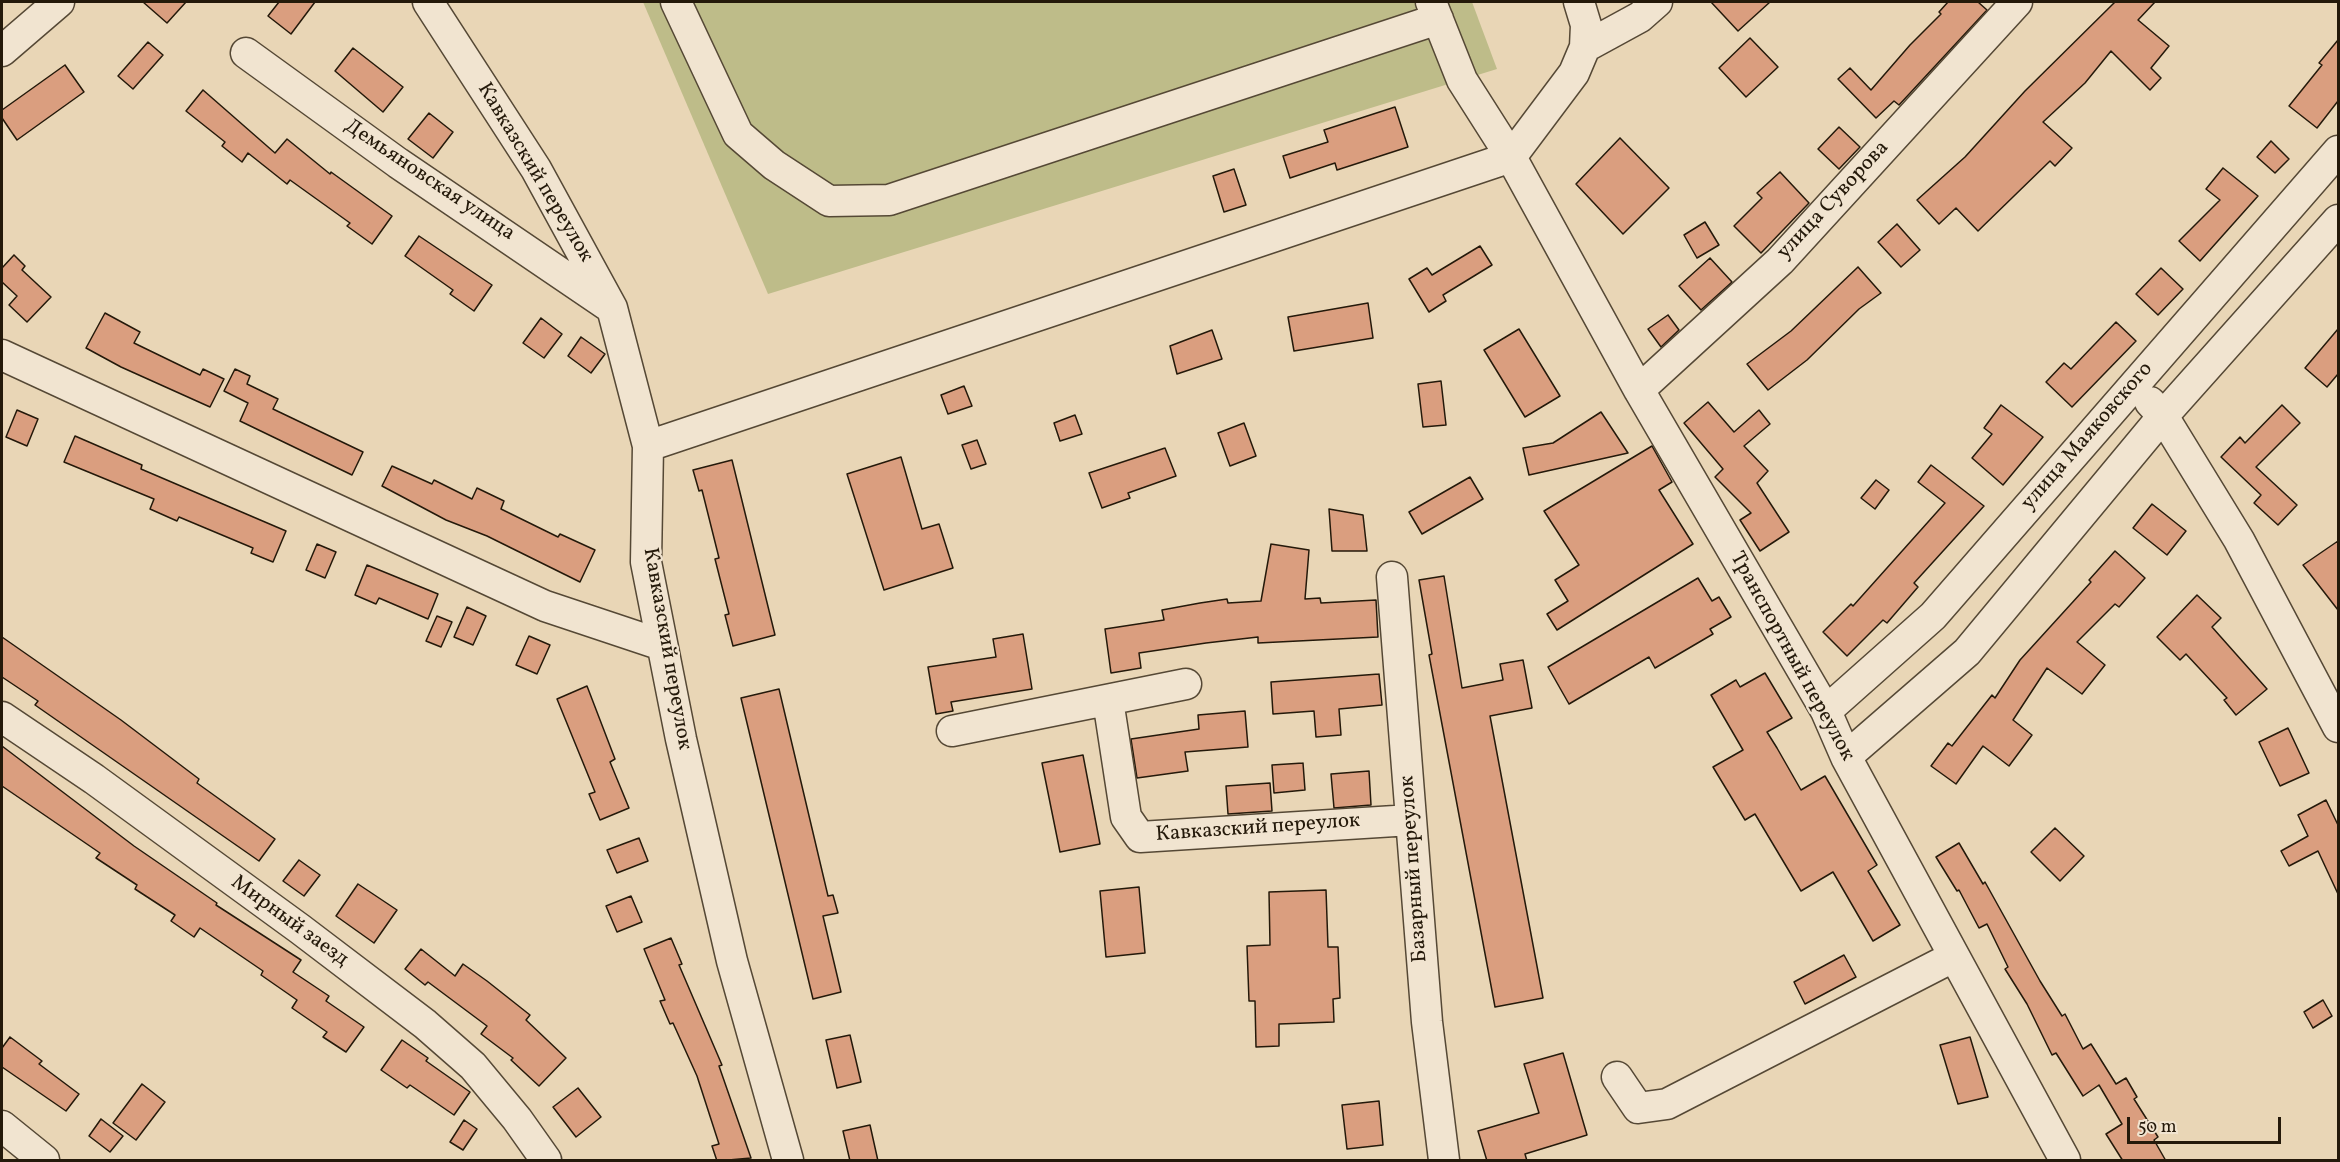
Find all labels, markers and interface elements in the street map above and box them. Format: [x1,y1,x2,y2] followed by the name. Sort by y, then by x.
[470,79,598,267] street label: Кавказский переулок
[339,115,519,247] street label: Демьяновская улица
[1773,136,1895,266] street label: улица Суворова
[2017,358,2159,516] street label: улица Маяковского
[636,546,696,752] street label: Кавказский переулок
[1723,548,1859,766] street label: Транспортный переулок
[1396,775,1434,963] street label: Базарный переулок
[1155,809,1361,849] street label: Кавказский переулок
[225,871,353,973] street label: Мирный заезд
[2130,1105,2284,1143] scale bar
[2138,1115,2177,1140] text: 50 m

